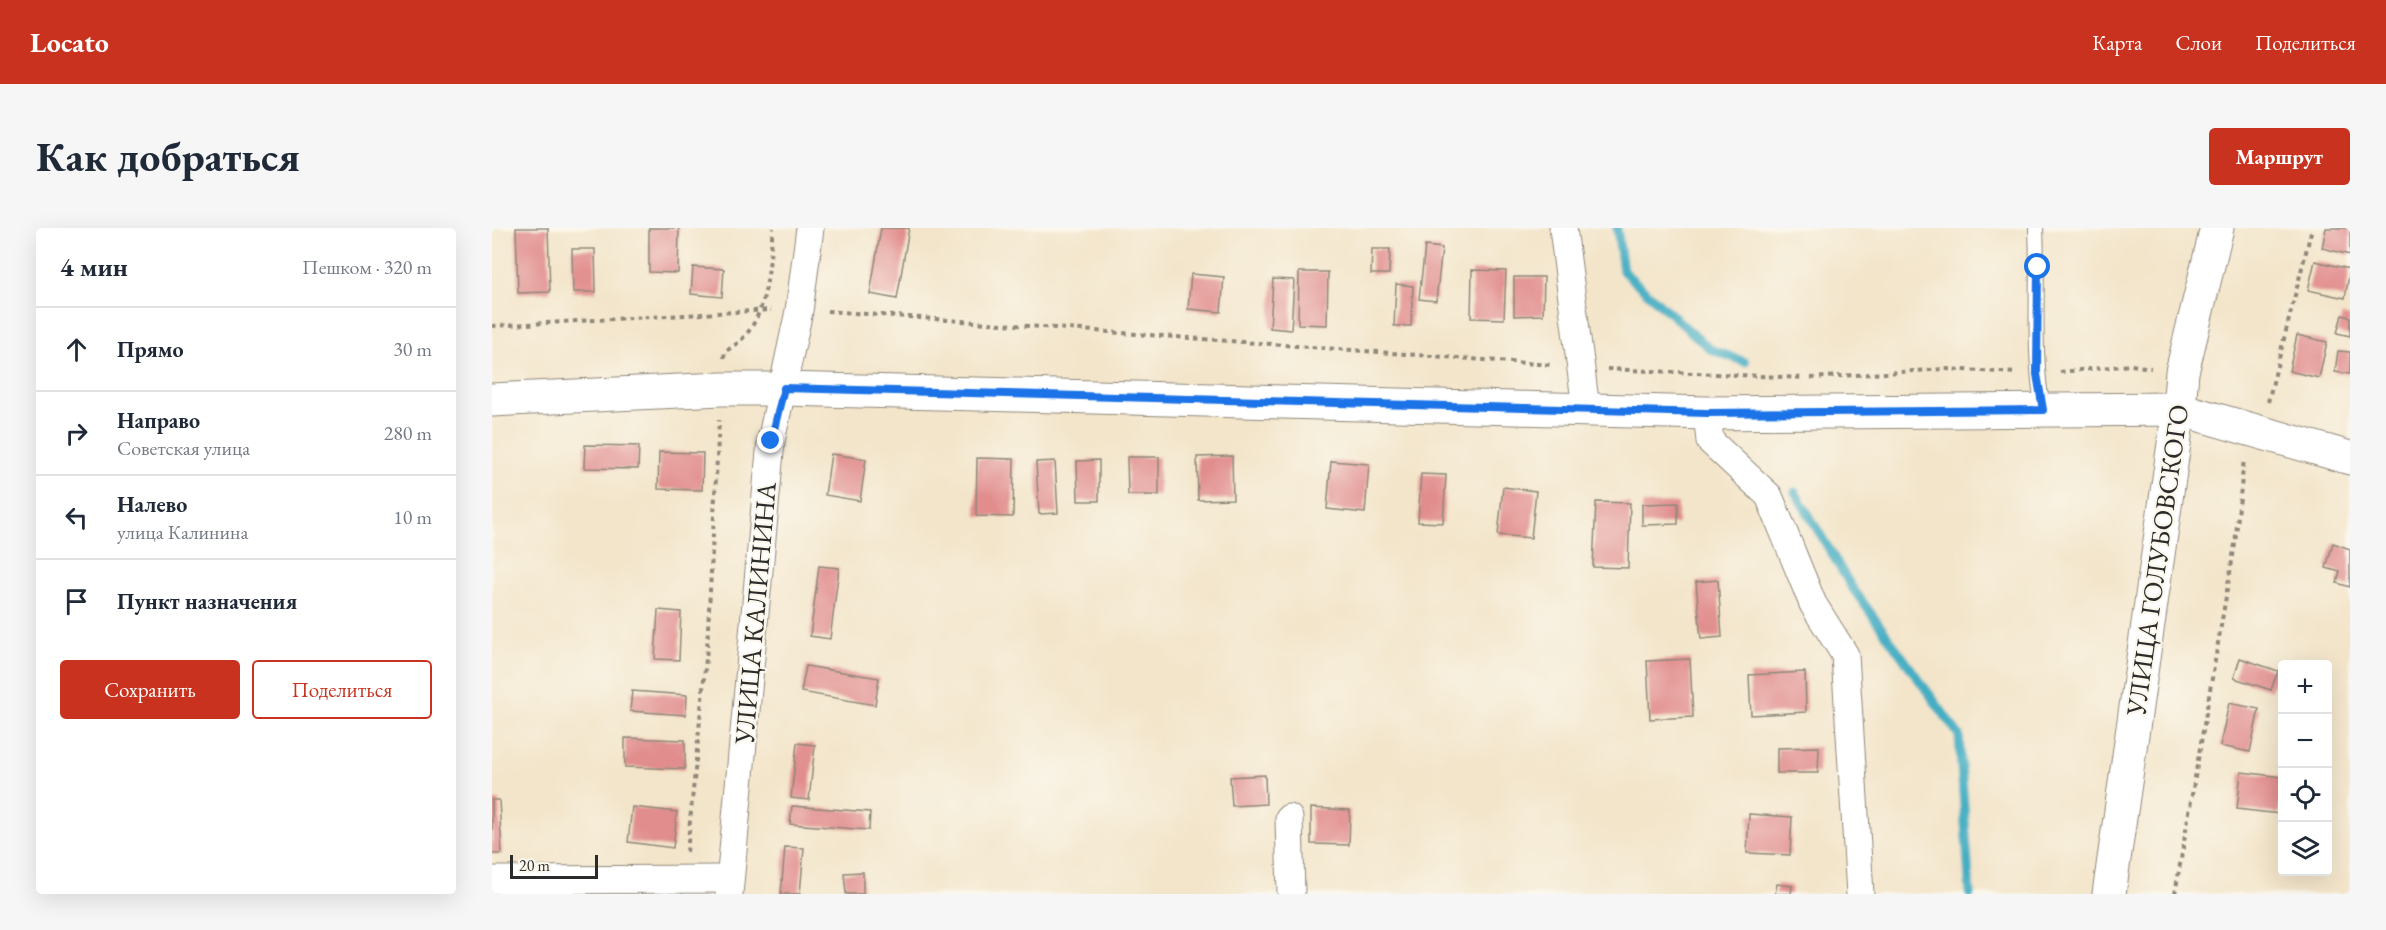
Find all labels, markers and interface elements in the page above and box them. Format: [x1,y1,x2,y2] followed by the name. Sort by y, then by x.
[30,24,109,60] text: Locato
[2092,29,2142,56] text: Карта
[2175,29,2222,56] text: Слои
[2255,29,2356,56] text: Поделиться
[2209,128,2350,185] button: Маршрут
[36,129,300,184] text: Как добраться
[60,250,128,284] text: 4 мин
[2024,253,2050,279] route start
[302,254,432,280] text: Пешком · 320 m
[60,333,93,366] icon: ahead
[117,335,184,364] text: Прямо
[393,336,432,362] text: 30 m
[2118,402,2196,719] street label: УЛИЦА ГОЛУБОВСКОГО
[117,406,200,435] text: Направо
[60,417,93,450] icon: right
[384,420,432,446] text: 280 m
[757,427,783,453] route end
[117,435,250,461] text: Советская улица
[726,480,784,746] street label: УЛИЦА КАЛИНИНА
[117,490,187,519] text: Налево
[60,501,93,534] icon: left
[393,504,432,530] text: 10 m
[117,519,248,545] text: улица Калинина
[60,585,93,618] icon: arrive
[117,587,297,616] text: Пункт назначения
[60,660,240,719] button: Сохранить
[252,660,432,719] button: Поделиться
[2278,660,2332,876] map controls
[2278,660,2332,714] button: +
[2278,714,2332,768] button: −
[2278,768,2332,822] button: locate
[2278,822,2332,876] button: layers
[510,852,598,880] scale bar
[519,855,550,876] text: 20 m

